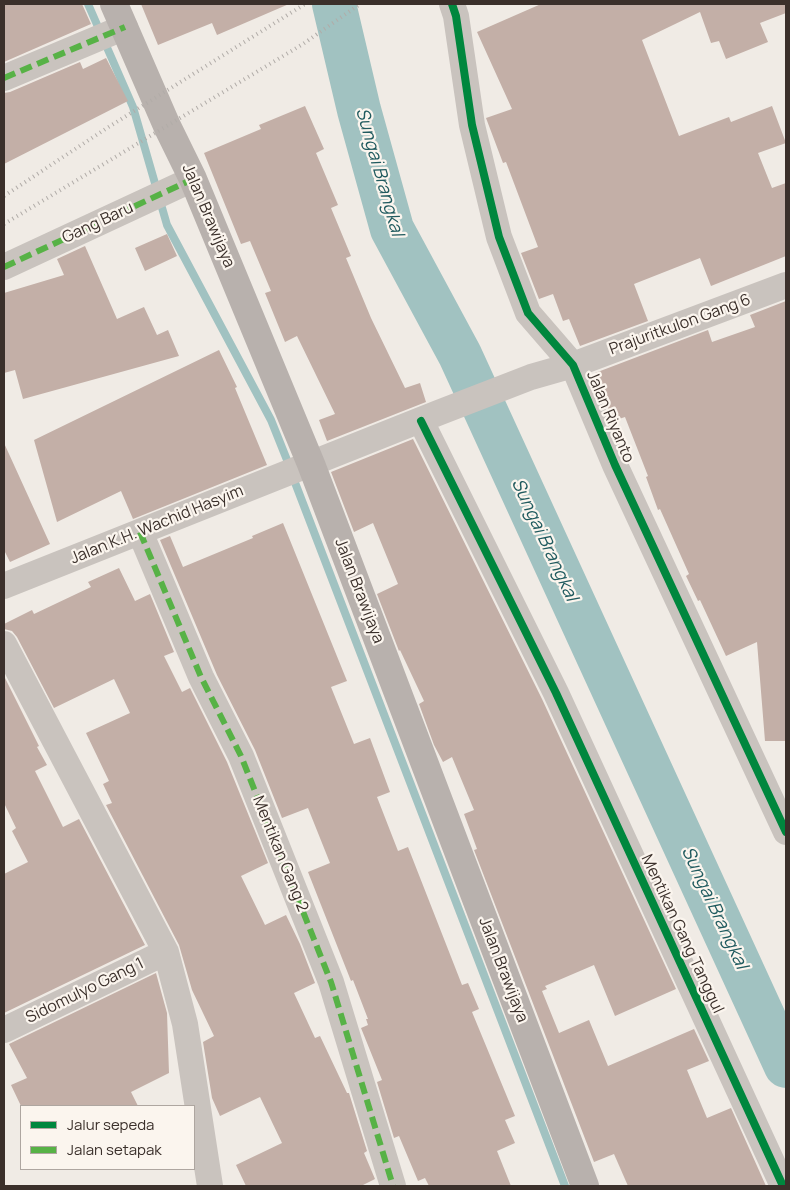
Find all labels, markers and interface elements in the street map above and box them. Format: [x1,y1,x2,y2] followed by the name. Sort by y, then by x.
[350,105,408,239] water label: Sungai Brangkal
[177,161,239,271] street label: Jalan Brawijaya
[59,198,137,248] street label: Gang Baru
[607,290,753,360] street label: Prajuritkulon Gang 6
[582,368,638,466] street label: Jalan Riyanto
[506,475,582,605] water label: Sungai Brangkal
[68,481,246,569] street label: Jalan K.H. Wachid Hasyim
[330,536,388,646] street label: Jalan Brawijaya
[248,793,312,915] street label: Mentikan Gang 2
[676,843,752,973] water label: Sungai Brangkal
[637,852,727,1016] street label: Mentikan Gang Tanggul
[474,915,532,1025] street label: Jalan Brawijaya
[23,954,147,1028] street label: Sidomulyo Gang 1
[20,1105,195,1170] legend
[67,1114,154,1135] text: Jalur sepeda
[67,1139,162,1160] text: Jalan setapak

